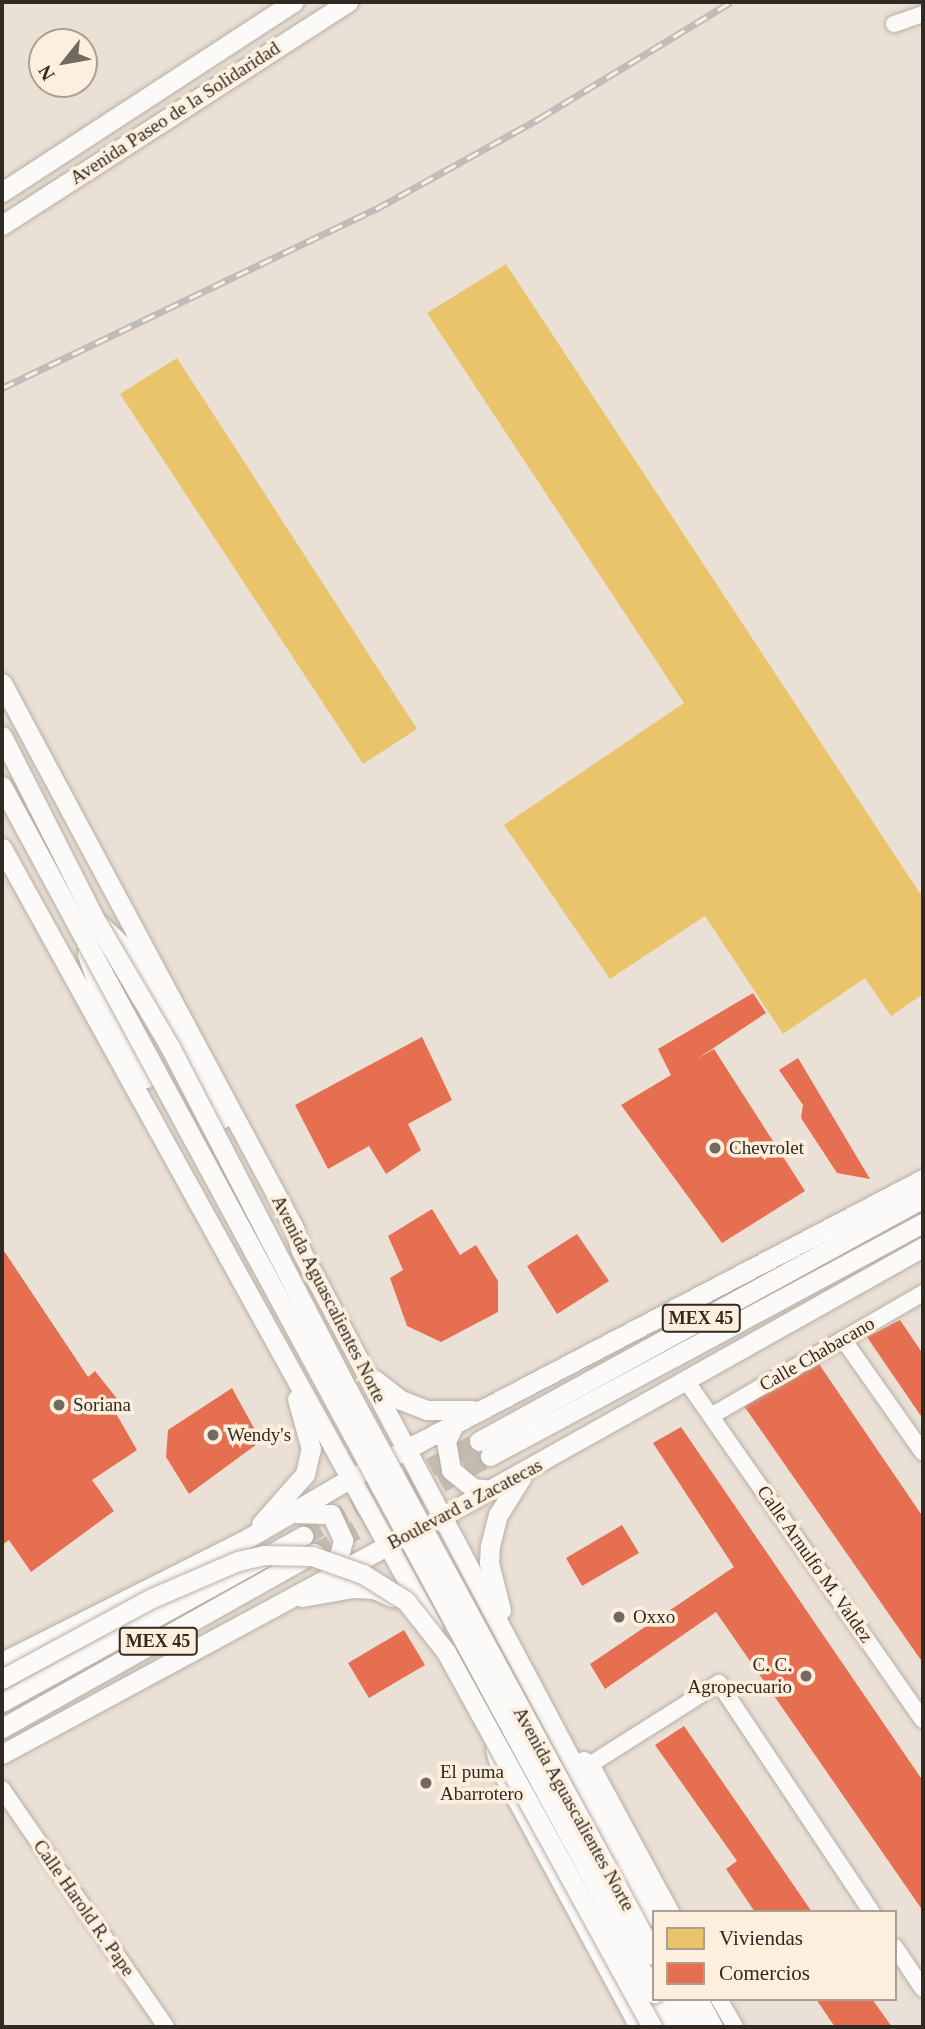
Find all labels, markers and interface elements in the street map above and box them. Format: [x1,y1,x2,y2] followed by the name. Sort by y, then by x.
[28,28,98,98] north arrow
[66,37,284,189] street label: Avenida Paseo de la Solidaridad
[34,62,59,84] text: N
[729,1137,804,1159] place label: Chevrolet
[707,1140,723,1156] marker: Chevrolet
[266,1191,392,1407] street label: Avenida Aguascalientes Norte
[661,1303,741,1332] road number: MEX 45
[755,1312,879,1396] street label: Calle Chabacano
[73,1394,131,1416] place label: Soriana
[51,1397,67,1413] marker: Soriana
[227,1424,291,1446] place label: Wendy's
[205,1427,221,1443] marker: Wendy's
[384,1454,546,1554] street label: Boulevard a Zacatecas
[752,1481,878,1647] street label: Calle Arnulfo M. Valdez
[633,1606,675,1628] place label: Oxxo
[611,1609,627,1625] marker: Oxxo
[118,1626,198,1656] road number: MEX 45
[688,1654,792,1698] place label: C. C. Agropecuario
[798,1668,814,1684] marker: C. C. Agropecuario
[508,1703,640,1915] street label: Avenida Aguascalientes Norte
[440,1761,523,1805] place label: El puma Abarrotero
[418,1775,434,1791] marker: El puma Abarrotero
[28,1835,140,1981] street label: Calle Harold R. Pape
[652,1910,897,2001] legend
[719,1926,803,1950] text: Viviendas
[719,1961,810,1985] text: Comercios

